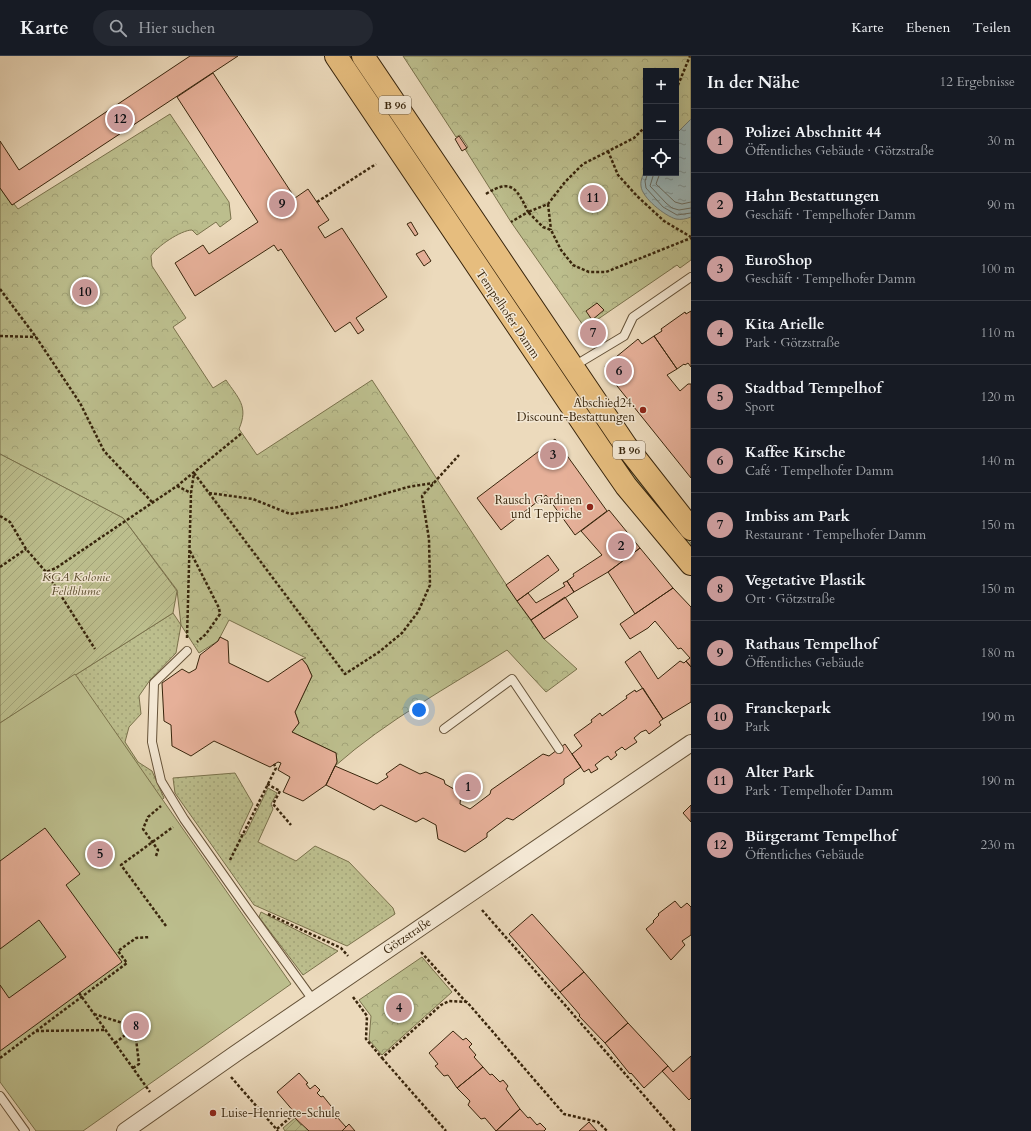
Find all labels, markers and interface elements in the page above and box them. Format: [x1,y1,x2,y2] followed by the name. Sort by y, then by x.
[93,10,373,46] search box
[20,15,69,41] text: Karte
[107,17,129,39] icon: search
[139,18,215,38] text: Hier suchen
[851,18,884,37] text: Karte
[906,18,951,37] text: Ebenen
[973,18,1011,37] text: Teilen
[643,68,679,176] map controls
[643,68,679,104] button: +
[707,71,800,94] text: In der Nähe
[940,73,1015,91] text: 12 Ergebnisse
[379,96,411,114] road number: B 96
[107,104,133,134] pin: 12
[643,104,679,140] button: −
[745,122,881,142] text: Polizei Abschnitt 44
[717,132,723,150] text: 1
[987,132,1015,150] text: 30 m
[643,140,679,176] button: locate
[745,142,934,160] text: Öffentliches Gebäude · Götzstraße
[580,183,606,213] pin: 11
[745,186,879,206] text: Hahn Bestattungen
[269,189,295,219] pin: 9
[717,196,723,214] text: 2
[987,196,1015,214] text: 90 m
[745,206,916,224] text: Geschäft · Tempelhofer Damm
[745,250,812,270] text: EuroShop
[717,260,723,278] text: 3
[981,260,1015,278] text: 100 m
[472,266,544,362] street label: Tempelhofer Damm
[745,270,916,288] text: Geschäft · Tempelhofer Damm
[72,277,98,307] pin: 10
[745,314,824,334] text: Kita Arielle
[580,318,606,348] pin: 7
[717,324,723,342] text: 4
[981,324,1015,342] text: 110 m
[745,334,840,352] text: Park · Götzstraße
[606,356,632,386] pin: 6
[745,378,882,398] text: Stadtbad Tempelhof
[717,388,723,406] text: 5
[981,388,1015,406] text: 120 m
[517,395,635,425] place label: Abschied24. Discount-Bestattungen
[745,398,774,416] text: Sport
[638,405,648,415] marker: Abschied24. Discount-Bestattungen
[540,440,566,470] pin: 3
[613,441,645,459] road number: B 96
[745,442,846,462] text: Kaffee Kirsche
[717,452,723,470] text: 6
[981,452,1015,470] text: 140 m
[745,462,894,480] text: Café · Tempelhofer Damm
[495,492,582,522] place label: Rausch Gardinen und Teppiche
[585,502,595,512] marker: Rausch Gardinen und Teppiche
[745,506,850,526] text: Imbiss am Park
[717,516,723,534] text: 7
[981,516,1015,534] text: 150 m
[745,526,926,544] text: Restaurant · Tempelhofer Damm
[608,531,634,561] pin: 2
[42,569,110,599] park label: KGA Kolonie Feldblume
[745,570,866,590] text: Vegetative Plastik
[717,580,723,598] text: 8
[981,580,1015,598] text: 150 m
[745,590,835,608] text: Ort · Götzstraße
[745,634,877,654] text: Rathaus Tempelhof
[717,644,723,662] text: 9
[981,644,1015,662] text: 180 m
[745,654,864,672] text: Öffentliches Gebäude
[745,698,831,718] text: Franckepark
[409,700,429,720] your location
[713,708,727,726] text: 10
[981,708,1015,726] text: 190 m
[745,718,770,736] text: Park
[745,762,814,782] text: Alter Park
[455,772,481,802] pin: 1
[713,772,727,790] text: 11
[981,772,1015,790] text: 190 m
[745,782,893,800] text: Park · Tempelhofer Damm
[745,826,896,846] text: Bürgeramt Tempelhof
[713,836,727,854] text: 12
[981,836,1015,854] text: 230 m
[87,839,113,869] pin: 5
[745,846,864,864] text: Öffentliches Gebäude
[380,914,434,958] street label: Götzstraße
[386,993,412,1023] pin: 4
[123,1011,149,1041] pin: 8
[221,1105,340,1121] place label: Luise-Henriette-Schule
[208,1108,218,1118] marker: Luise-Henriette-Schule

